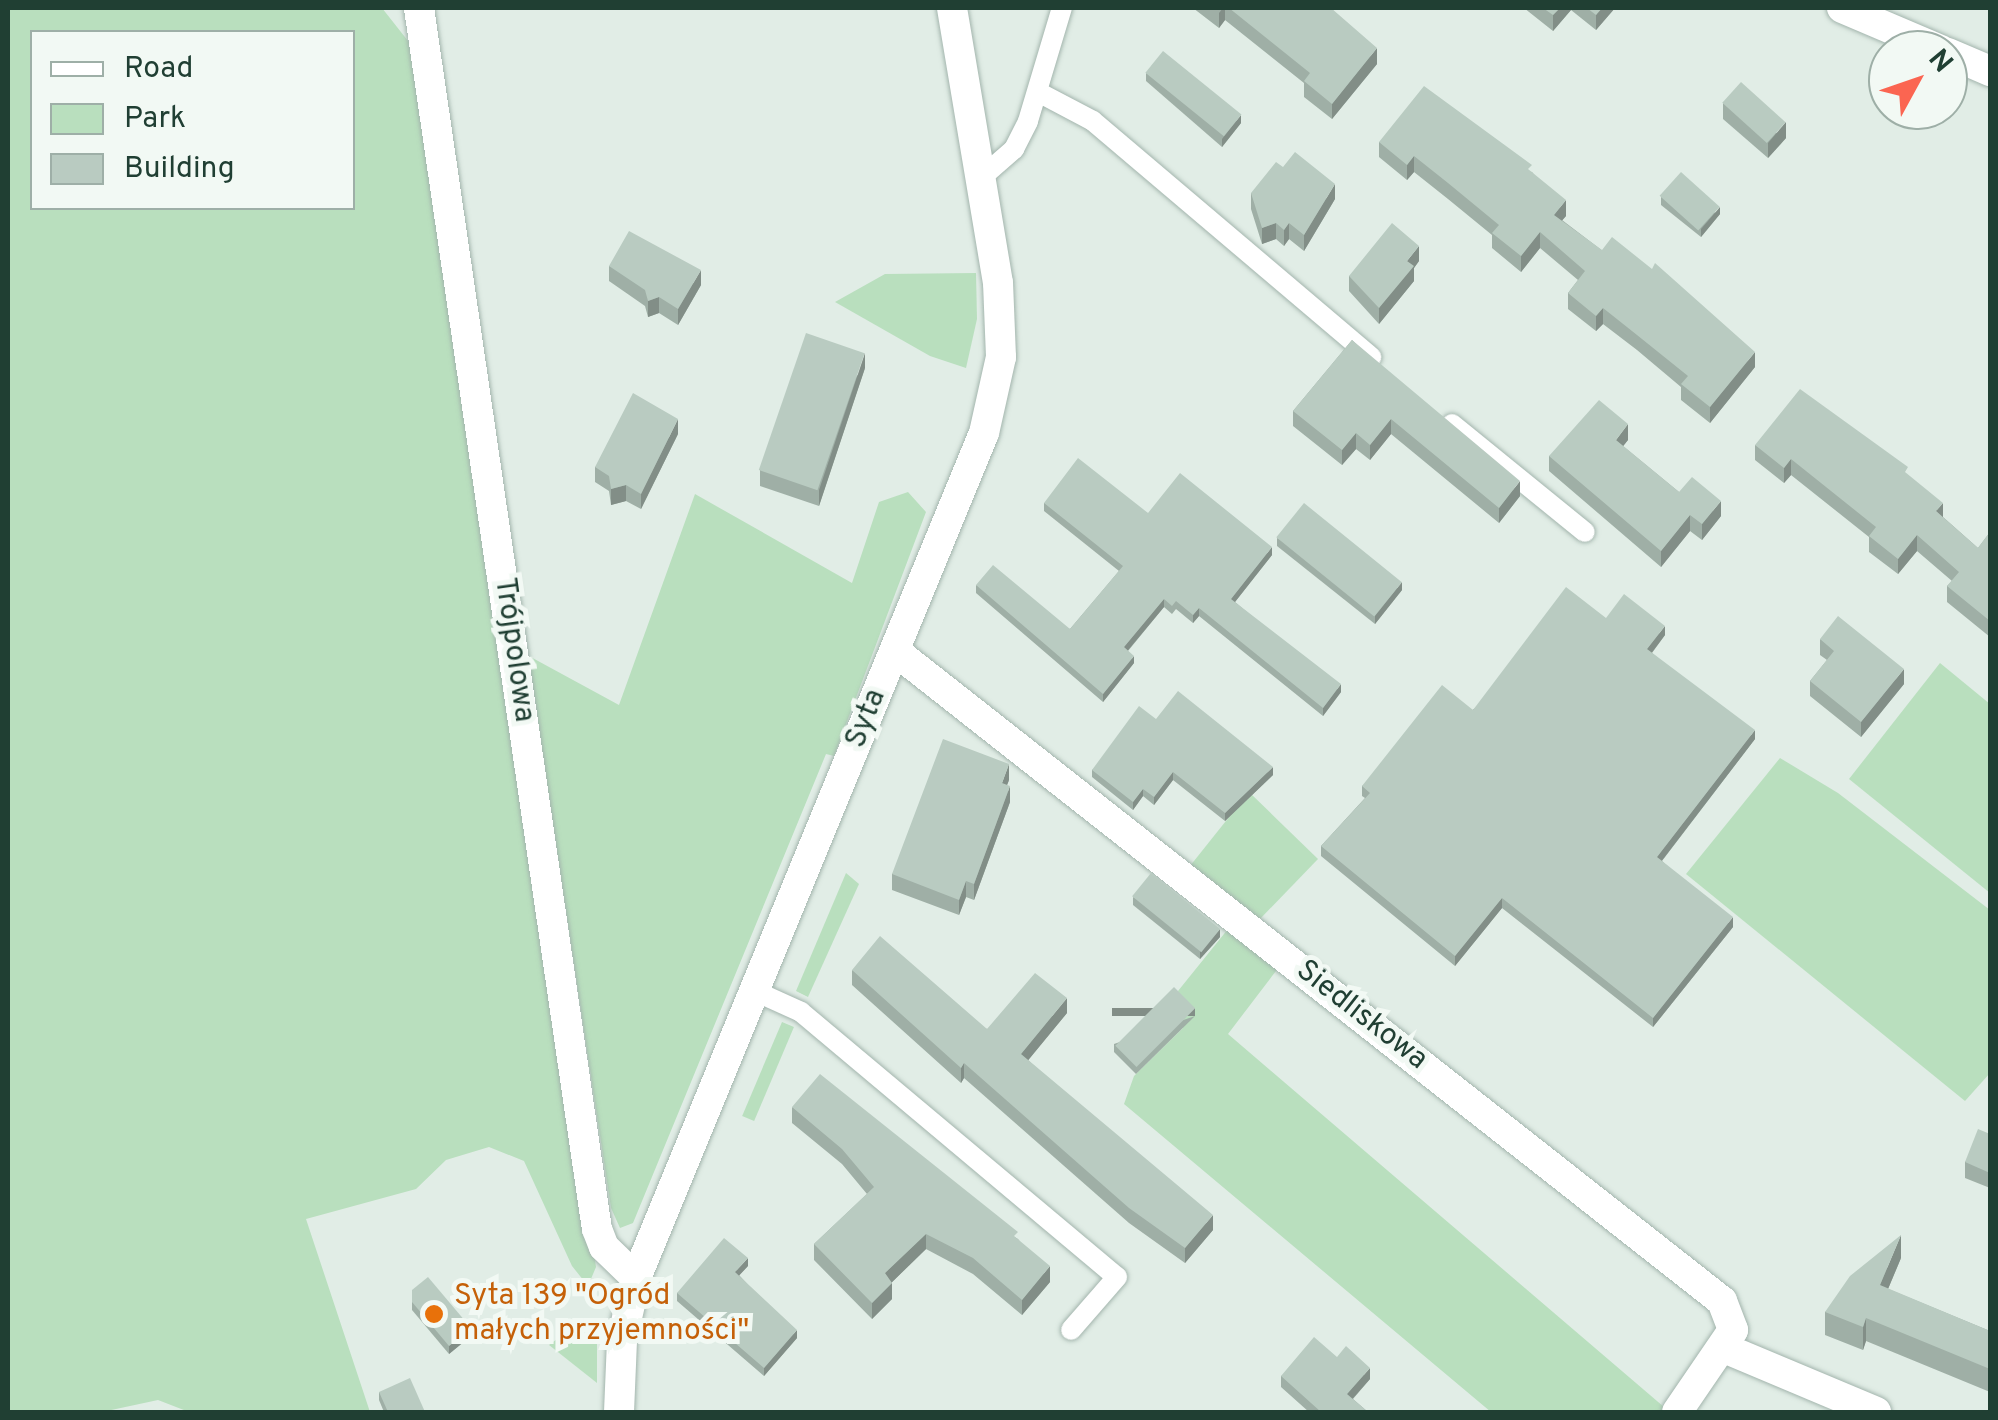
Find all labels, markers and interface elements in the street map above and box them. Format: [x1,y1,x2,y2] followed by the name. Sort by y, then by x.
[30,30,355,210] legend
[1868,30,1968,130] north arrow
[1919,43,1960,81] text: N
[124,51,193,88] text: Road
[124,101,186,138] text: Park
[124,151,235,188] text: Building
[485,575,541,725] street label: Trójpolowa
[839,684,895,754] street label: Syta
[1288,953,1434,1079] street label: Siedliskowa
[454,1279,749,1350] place label: Syta 139 "Ogród małych przyjemności"
[423,1303,445,1325] marker: Syta 139 "Ogród małych przyjemności"

